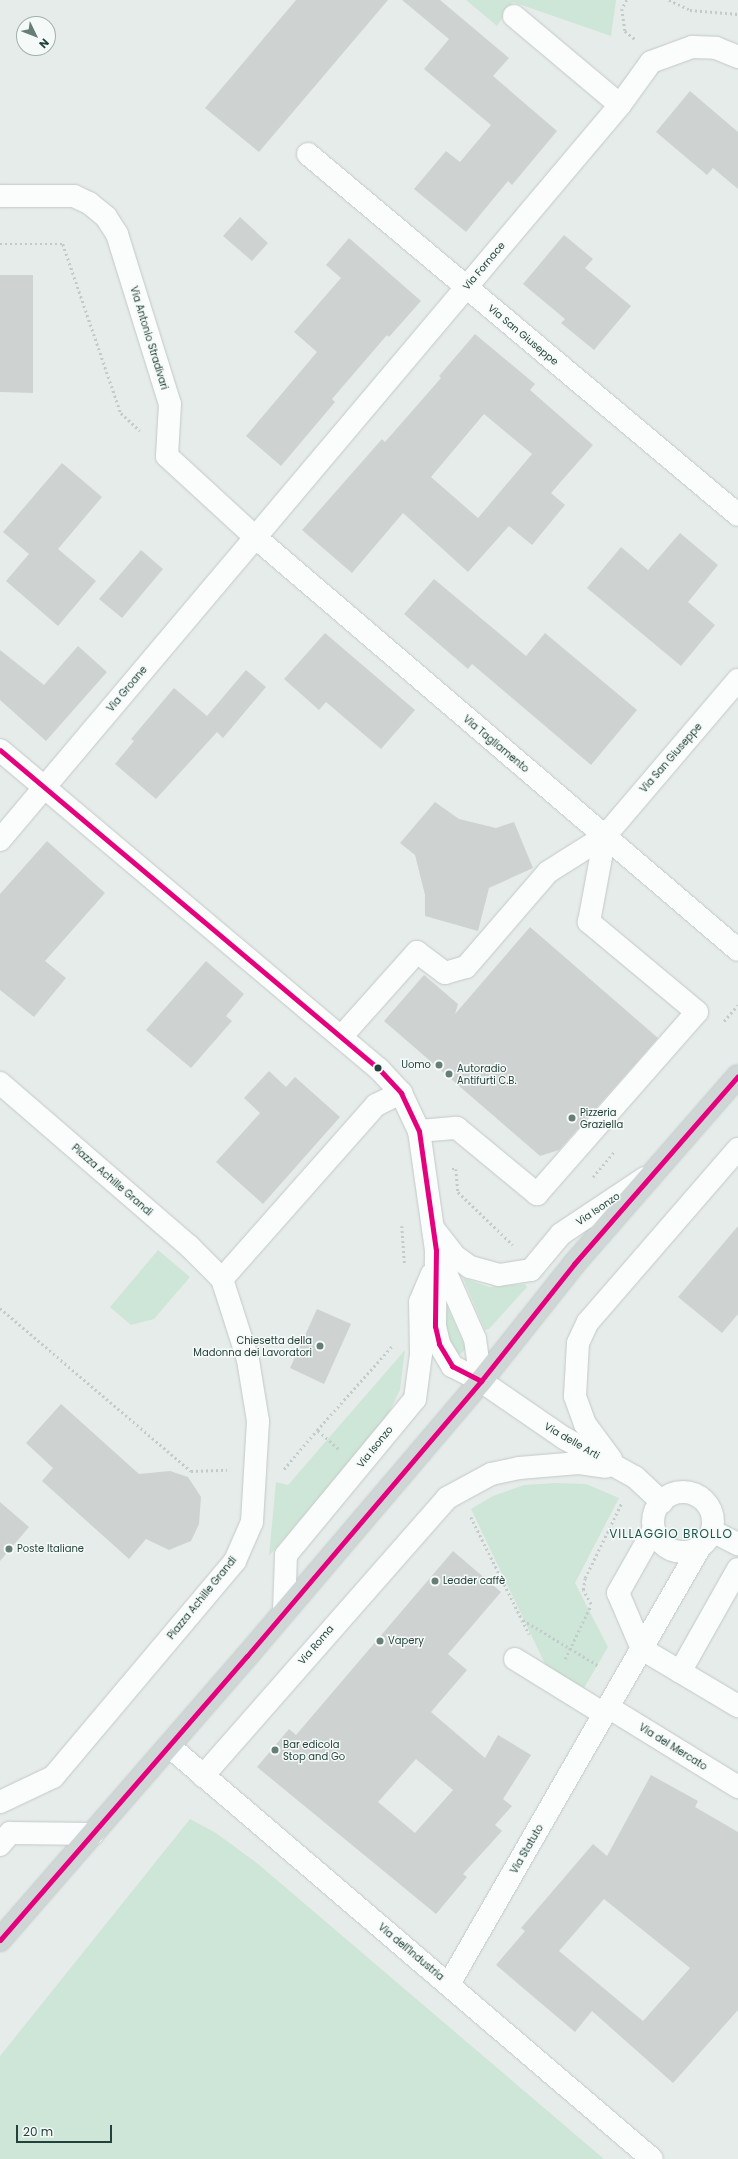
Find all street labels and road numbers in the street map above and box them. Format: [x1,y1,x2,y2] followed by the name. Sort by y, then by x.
[460,239,508,293] street label: Via Fornace
[128,285,170,391] street label: Via Antonio Stradivari
[485,302,561,368] street label: Via San Giuseppe
[104,664,150,714] street label: Via Groane
[461,713,531,775] street label: Via Tagliamento
[638,721,704,795] street label: Via San Giuseppe
[69,1142,155,1218] street label: Piazza Achille Grandi
[574,1190,622,1228] street label: Via Isonzo
[542,1420,602,1462] street label: Via delle Arti
[355,1424,395,1470] street label: Via Isonzo
[165,1554,239,1642] street label: Piazza Achille Grandi
[296,1623,336,1667] street label: Via Roma
[637,1721,709,1773] street label: Via del Mercato
[508,1822,546,1876] street label: Via Statuto
[376,1921,446,1983] street label: Via dell'Industria

